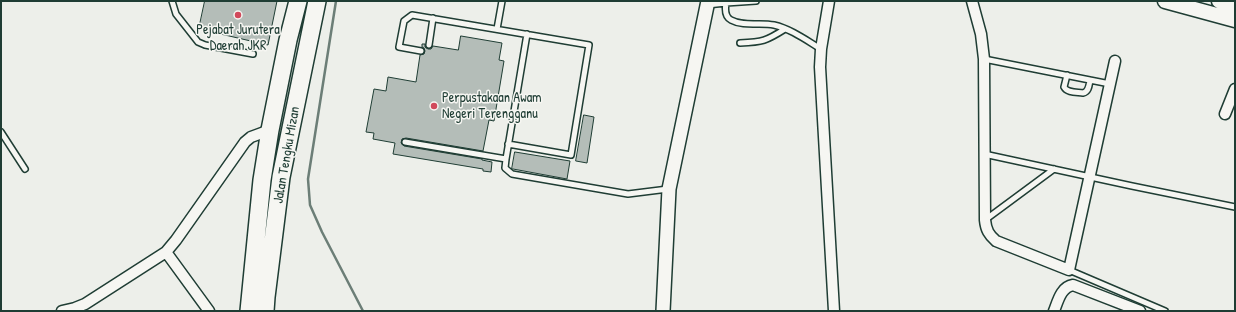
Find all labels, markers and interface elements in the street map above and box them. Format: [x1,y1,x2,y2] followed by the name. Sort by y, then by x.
[233,10,243,20] marker: Pejabat Jurutera Daerah JKR
[196,22,280,54] place label: Pejabat Jurutera Daerah JKR
[442,90,542,122] place label: Perpustakaan Awam Negeri Terengganu
[429,101,439,111] marker: Perpustakaan Awam Negeri Terengganu
[270,105,304,205] street label: Jalan Tengku Mizan

